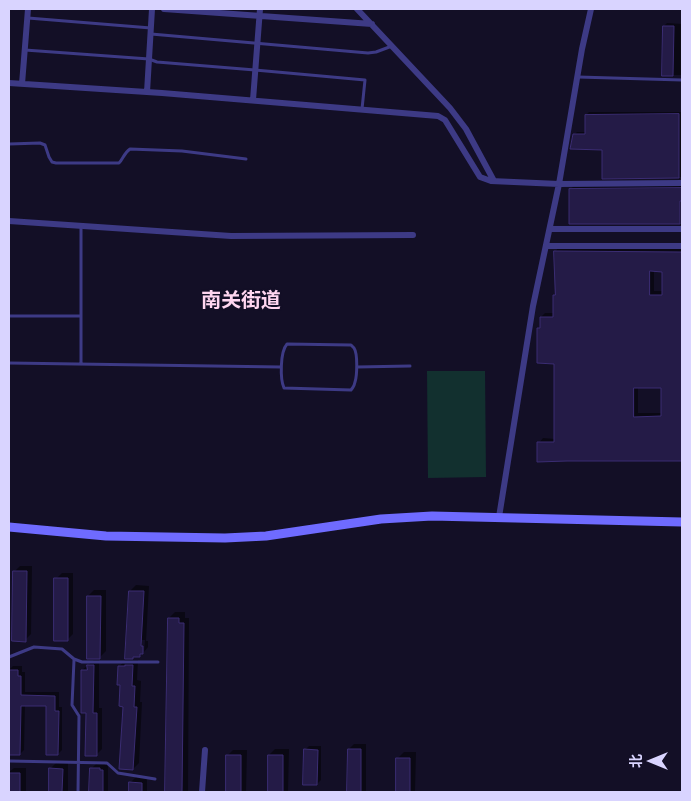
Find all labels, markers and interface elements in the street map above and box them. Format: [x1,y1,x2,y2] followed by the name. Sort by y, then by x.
[201,290,281,314] district label: 南关街道
[626,736,676,786] north arrow
[627,754,645,768] text: 北

